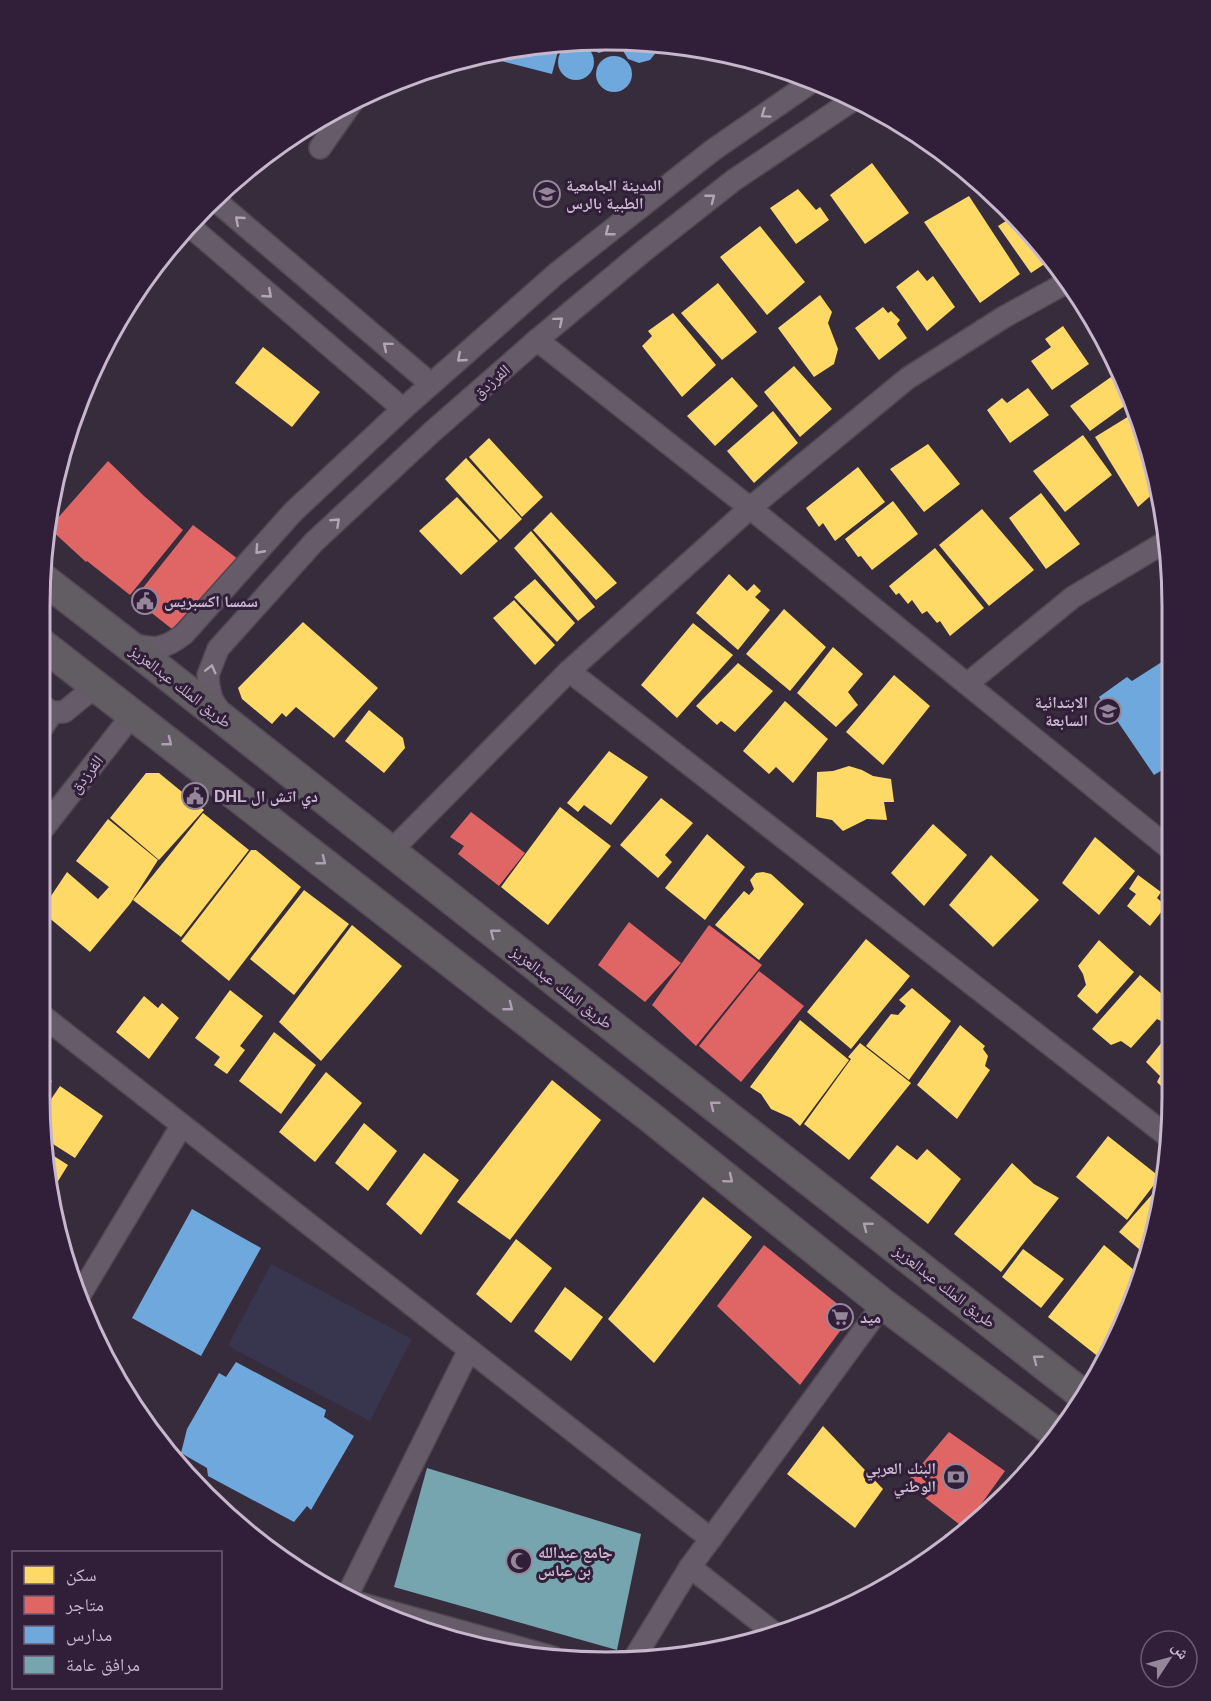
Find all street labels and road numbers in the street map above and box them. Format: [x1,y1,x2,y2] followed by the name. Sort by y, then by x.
[470,361,514,403] street label: الفرزدق
[125,641,235,733] street label: طريق الملك عبدالعزيز
[66,752,108,798] street label: الفرزدق
[506,942,616,1034] street label: طريق الملك عبدالعزيز
[889,1241,999,1333] street label: طريق الملك عبدالعزيز

